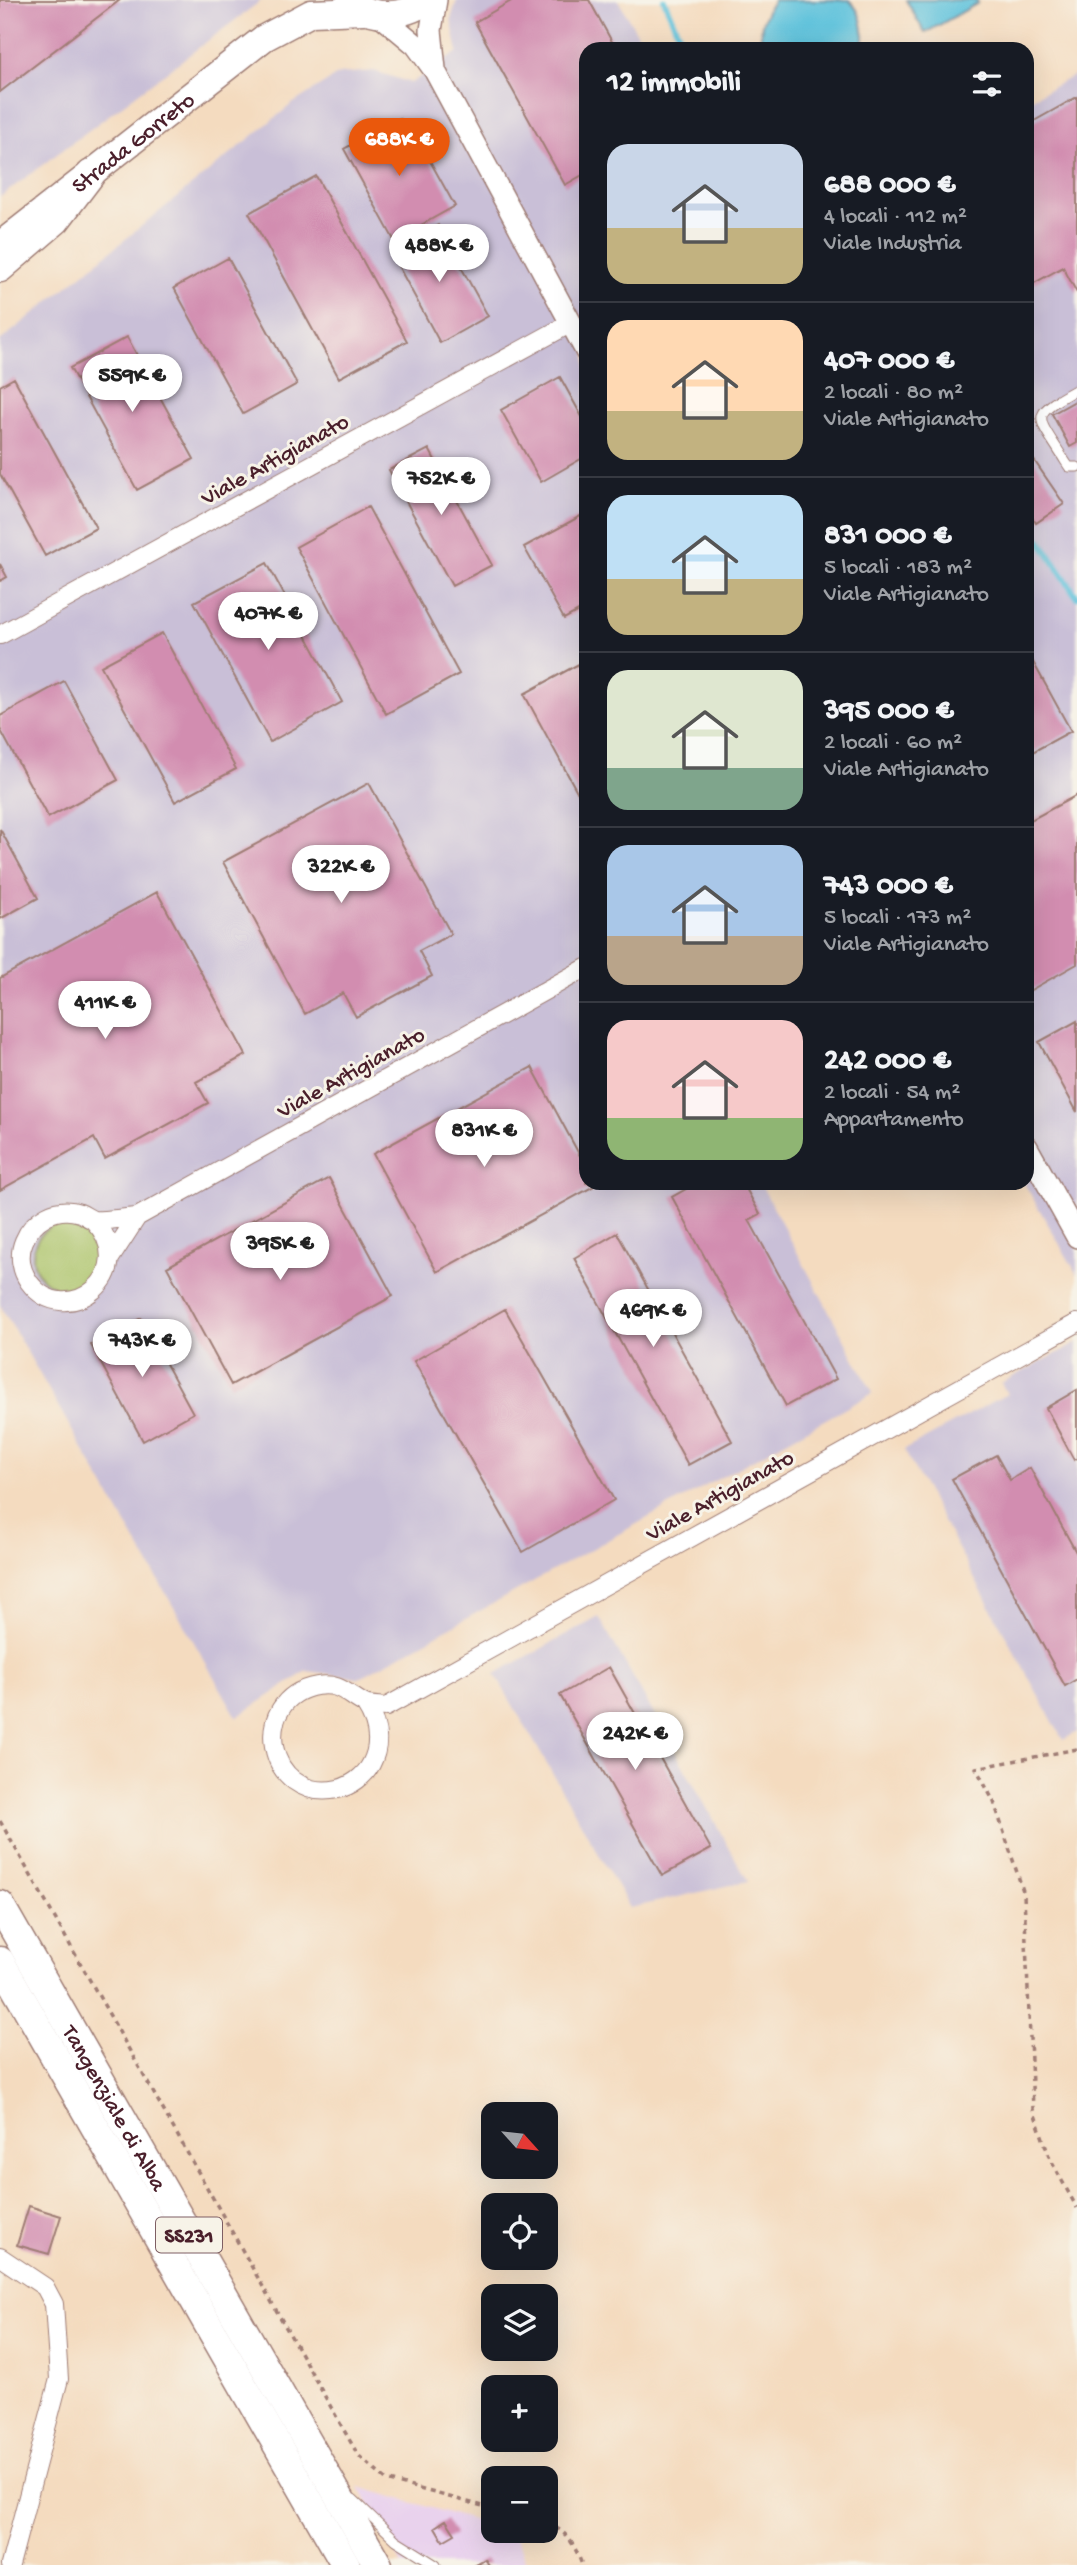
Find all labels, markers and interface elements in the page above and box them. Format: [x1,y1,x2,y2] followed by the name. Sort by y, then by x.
[968,65,1006,103] icon: filters
[607,67,741,102] text: 12 immobili
[68,88,201,201] street label: Strada Gorreto
[342,118,456,178] pin: 688K €
[365,127,433,154] text: 688K €
[824,169,955,204] text: 688 000 €
[663,172,747,256] icon: home
[824,204,967,231] text: 4 locali · 112 m²
[382,224,496,284] pin: 488K €
[824,231,961,258] text: Viale Industria
[405,233,473,260] text: 488K €
[824,345,954,380] text: 407 000 €
[663,348,747,432] icon: home
[75,354,189,414] pin: 559K €
[98,363,166,390] text: 559K €
[824,380,963,407] text: 2 locali · 80 m²
[824,407,989,434] text: Viale Artigianato
[196,409,354,513] street label: Viale Artigianato
[384,458,498,517] pin: 752K €
[407,466,475,493] text: 752K €
[824,520,951,555] text: 831 000 €
[663,523,747,607] icon: home
[824,555,972,582] text: 5 locali · 183 m²
[824,582,989,609] text: Viale Artigianato
[211,592,325,652] pin: 407K €
[234,601,302,628] text: 407K €
[824,695,954,730] text: 395 000 €
[663,698,747,782] icon: home
[824,730,962,757] text: 2 locali · 60 m²
[824,757,989,784] text: Viale Artigianato
[284,846,398,905] pin: 322K €
[308,854,374,881] text: 322K €
[824,870,953,905] text: 743 000 €
[663,873,747,957] icon: home
[824,905,971,932] text: 5 locali · 173 m²
[824,932,989,959] text: Viale Artigianato
[48,982,162,1041] pin: 411K €
[74,990,136,1017] text: 411K €
[272,1022,430,1126] street label: Viale Artigianato
[824,1045,951,1080] text: 242 000 €
[663,1048,747,1132] icon: home
[824,1080,960,1107] text: 2 locali · 54 m²
[824,1107,964,1134] text: Appartamento
[427,1110,541,1169] pin: 831K €
[451,1118,517,1145] text: 831K €
[223,1222,337,1282] pin: 395K €
[246,1231,314,1258] text: 395K €
[596,1290,710,1349] pin: 469K €
[620,1298,686,1325] text: 469K €
[85,1320,199,1379] pin: 743K €
[109,1328,175,1355] text: 743K €
[641,1445,799,1549] street label: Viale Artigianato
[578,1712,692,1772] pin: 242K €
[602,1721,668,1748] text: 242K €
[54,2020,171,2198] street label: Tangenziale di Alba
[481,2102,558,2179] north arrow
[481,2102,558,2543] map controls
[481,2193,558,2270] button: locate
[156,2218,222,2252] road number: SS231
[481,2284,558,2361] button: layers
[481,2375,558,2452] button: +
[481,2466,558,2543] button: −

